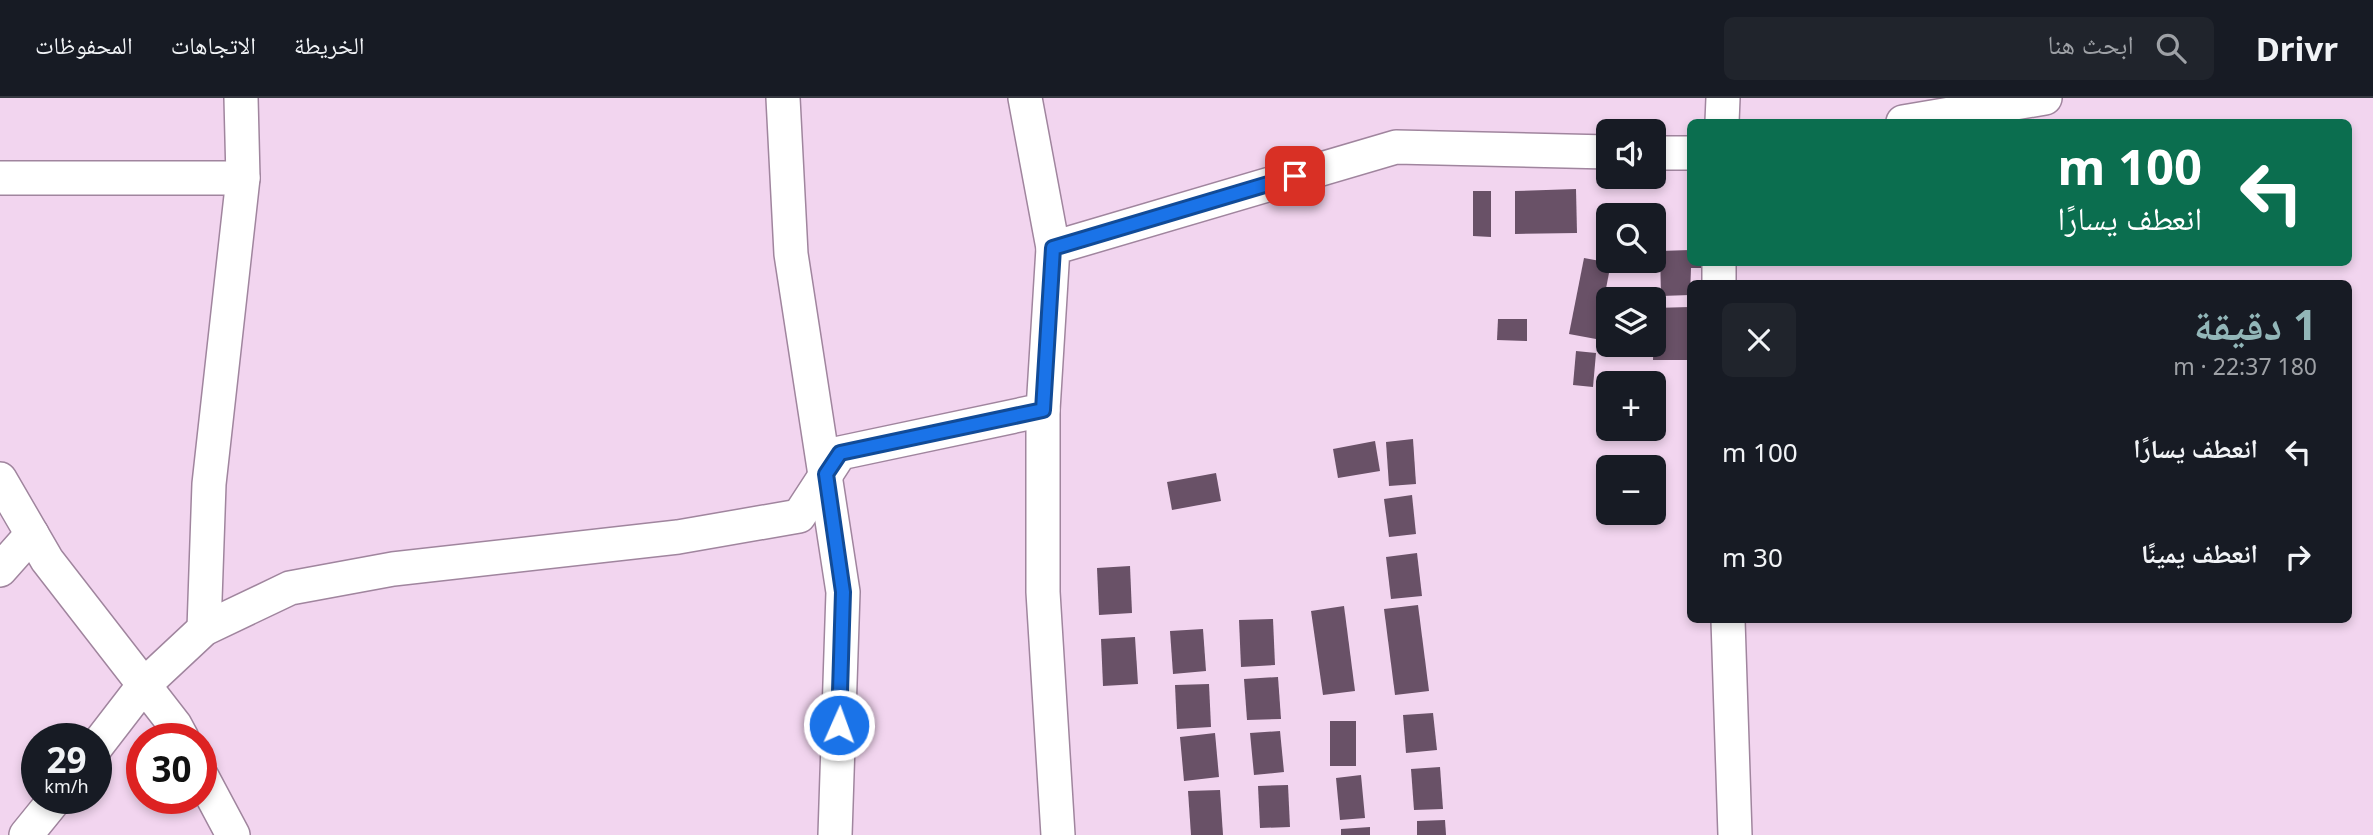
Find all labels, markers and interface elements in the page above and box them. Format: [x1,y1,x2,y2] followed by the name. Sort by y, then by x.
[1724,17,2214,80] search box
[2048,26,2134,62] text: ابحث هنا
[2256,26,2338,71] text: Drivr
[35,28,133,61] text: المحفوظات
[171,28,256,61] text: الاتجاهات
[294,28,365,61] text: الخريطة
[2152,29,2190,67] icon: search
[1596,119,1666,525] map controls
[1596,119,1666,189] button: sound
[2057,133,2202,199] text: 100 m
[1265,146,1325,206] pin
[2226,147,2317,238] icon: left
[1276,157,1314,195] icon: arrive
[2057,196,2202,239] text: انعطف يسارًا
[1596,203,1666,273] button: search
[1596,287,1666,357] button: layers
[2194,295,2317,352] text: 1 دقيقة
[1722,303,1796,377] button: close
[2173,350,2317,382] text: 180 m · 22:37
[1596,371,1666,441] button: +
[2133,430,2258,466] text: انعطف يسارًا
[2279,433,2317,471] icon: left
[1722,434,1798,470] text: 100 m
[1596,455,1666,525] button: −
[2141,535,2258,571] text: انعطف يمينًا
[2279,538,2317,576] icon: right
[1722,539,1783,575] text: 30 m
[802,688,876,762] position arrow
[126,723,217,814] speed limit sign: 30
[46,736,87,783] text: 29
[44,774,89,798] text: km/h

